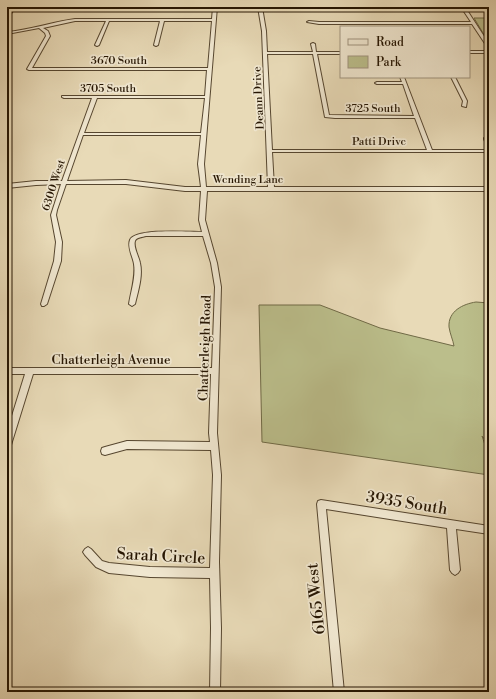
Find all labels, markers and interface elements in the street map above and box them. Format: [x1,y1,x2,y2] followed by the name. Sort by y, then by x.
[340,26,470,78] legend
[376,35,404,50] text: Road
[91,54,148,68] street label: 3670 South
[376,55,402,70] text: Park
[250,66,268,130] street label: Deann Drive
[80,82,136,96] street label: 3705 South
[345,102,401,116] street label: 3725 South
[352,135,407,149] street label: Patti Drive
[39,158,69,213] street label: 6300 West
[212,173,284,187] street label: Wending Lane
[195,294,215,401] street label: Chatterleigh Road
[51,352,171,368] street label: Chatterleigh Avenue
[365,487,449,519] street label: 3935 South
[116,544,206,568] street label: Sarah Circle
[302,562,330,636] street label: 6165 West

